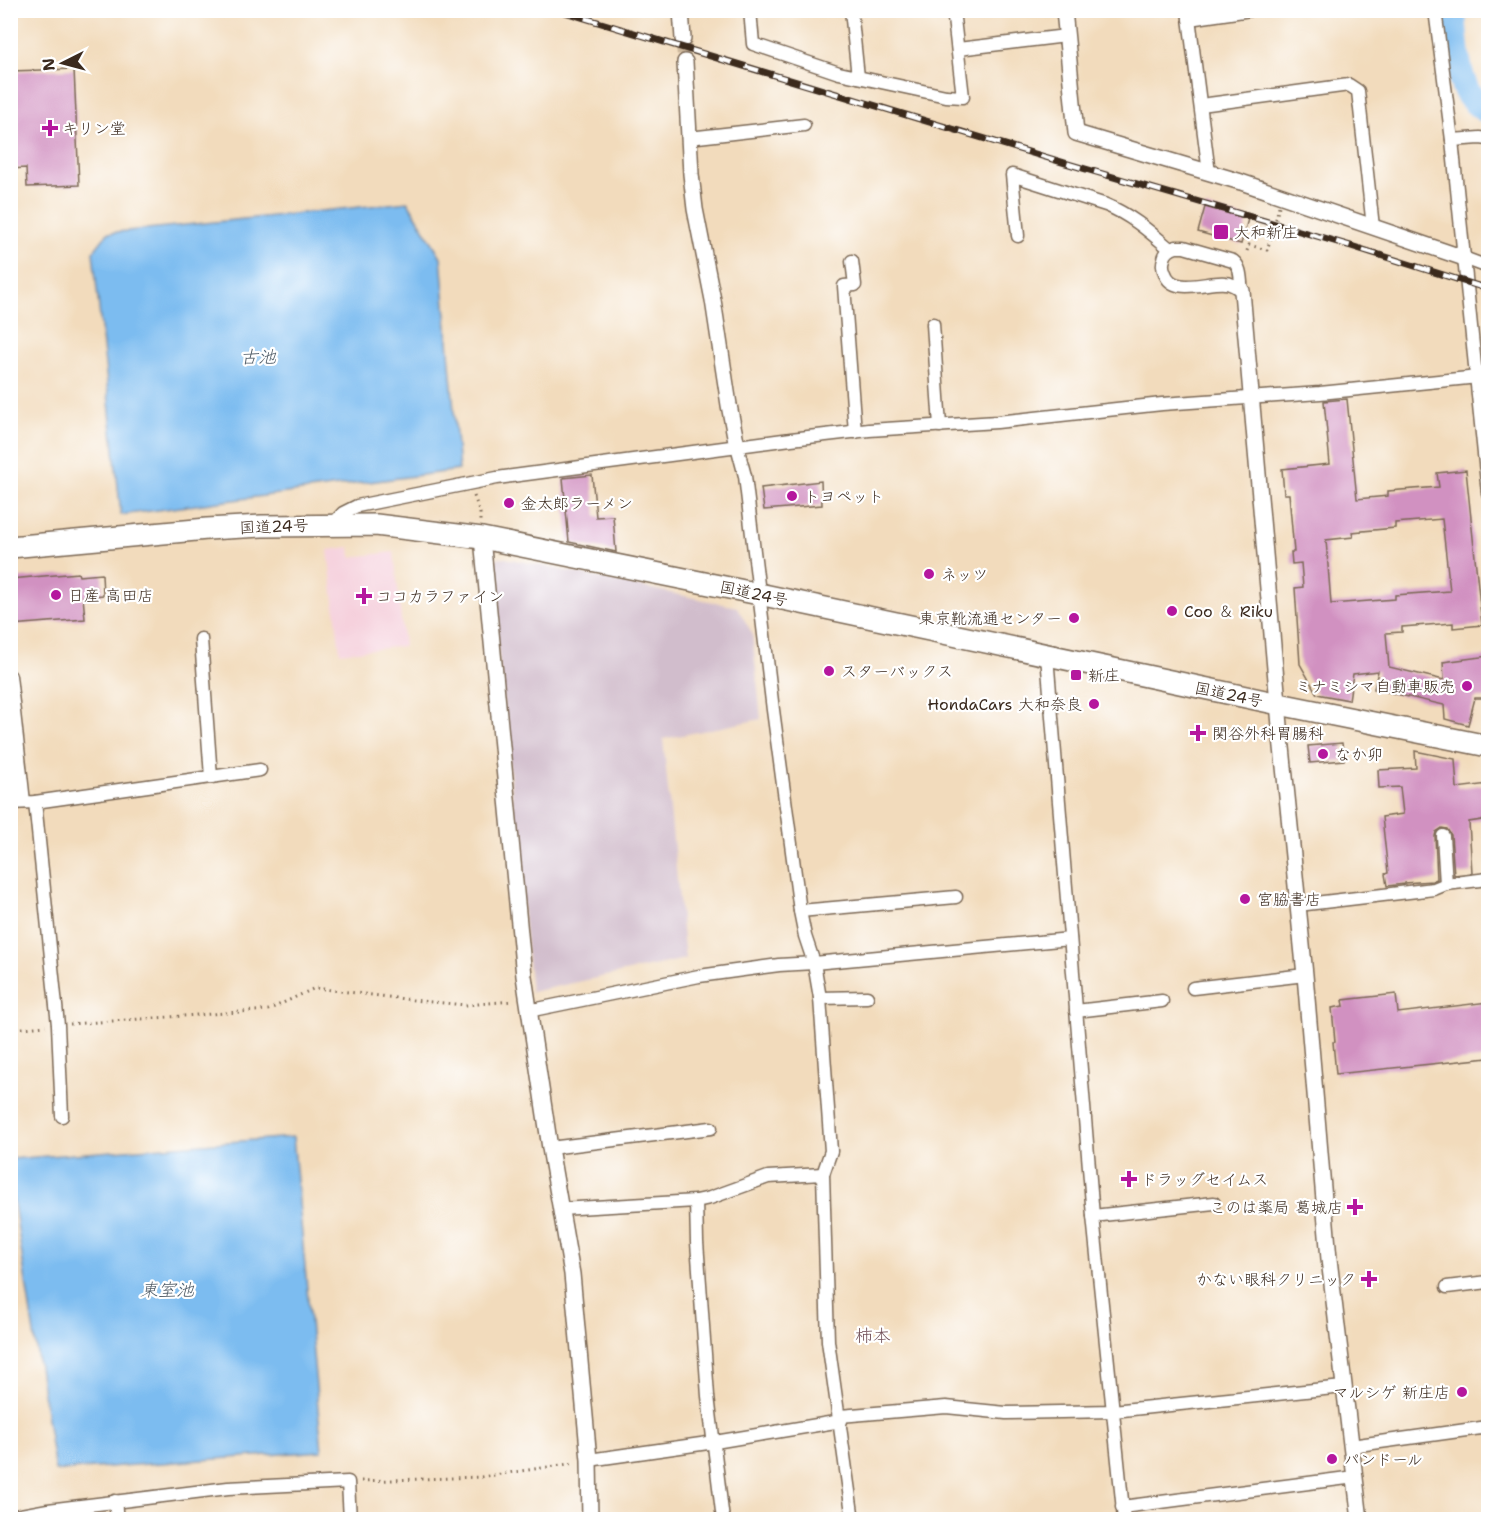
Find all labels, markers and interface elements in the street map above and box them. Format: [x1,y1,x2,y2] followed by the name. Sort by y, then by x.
[33,33,93,93] north arrow
[37,57,60,72] text: N
[62,118,126,139] place label: キリン堂
[43,121,57,135] marker: キリン堂
[1234,222,1298,243] place label: 大和新庄
[1212,223,1230,241] marker: 大和新庄
[240,345,277,369] water label: 古池
[804,486,884,507] place label: トヨペット
[785,489,799,503] marker: トヨペット
[521,493,633,514] place label: 金太郎ラーメン
[502,496,516,510] marker: 金太郎ラーメン
[239,515,309,538] street label: 国道24号
[941,564,988,585] place label: ネッツ
[922,567,936,581] marker: ネッツ
[718,576,790,611] street label: 国道24号
[68,585,153,606] place label: 日産 高田店
[376,586,504,607] place label: ココカラファイン
[49,588,63,602] marker: 日産 高田店
[357,589,371,603] marker: ココカラファイン
[1184,601,1273,622] place label: Coo ＆ Riku
[1165,604,1179,618] marker: Coo ＆ Riku
[919,608,1062,629] place label: 東京靴流通センター
[1067,611,1081,625] marker: 東京靴流通センター
[841,661,953,682] place label: スターバックス
[822,664,836,678] marker: スターバックス
[1088,665,1120,686] place label: 新庄
[1069,668,1083,682] marker: 新庄
[1295,676,1455,697] place label: ミナミシマ自動車販売
[1193,677,1265,712] street label: 国道24号
[1460,679,1474,693] marker: ミナミシマ自動車販売
[927,694,1082,715] place label: HondaCars 大和奈良
[1087,697,1101,711] marker: HondaCars 大和奈良
[1212,723,1324,744] place label: 関谷外科胃腸科
[1189,724,1207,742] marker: 関谷外科胃腸科
[1335,744,1383,765] place label: なか卯
[1316,747,1330,761] marker: なか卯
[1257,889,1321,910] place label: 宮脇書店
[1238,892,1252,906] marker: 宮脇書店
[1141,1169,1268,1190] place label: ドラッグセイムス
[1122,1172,1136,1186] marker: ドラッグセイムス
[1210,1197,1343,1218] place label: このは薬局 葛城店
[1348,1200,1362,1214] marker: このは薬局 葛城店
[1196,1269,1356,1290] place label: かない眼科クリニック
[1360,1270,1378,1288] marker: かない眼科クリニック
[140,1278,195,1302] water label: 東室池
[855,1324,891,1348] district label: 柿本
[1333,1382,1450,1403] place label: マルシゲ 新庄店
[1455,1385,1469,1399] marker: マルシゲ 新庄店
[1344,1449,1423,1470] place label: パンドール
[1325,1452,1339,1466] marker: パンドール

